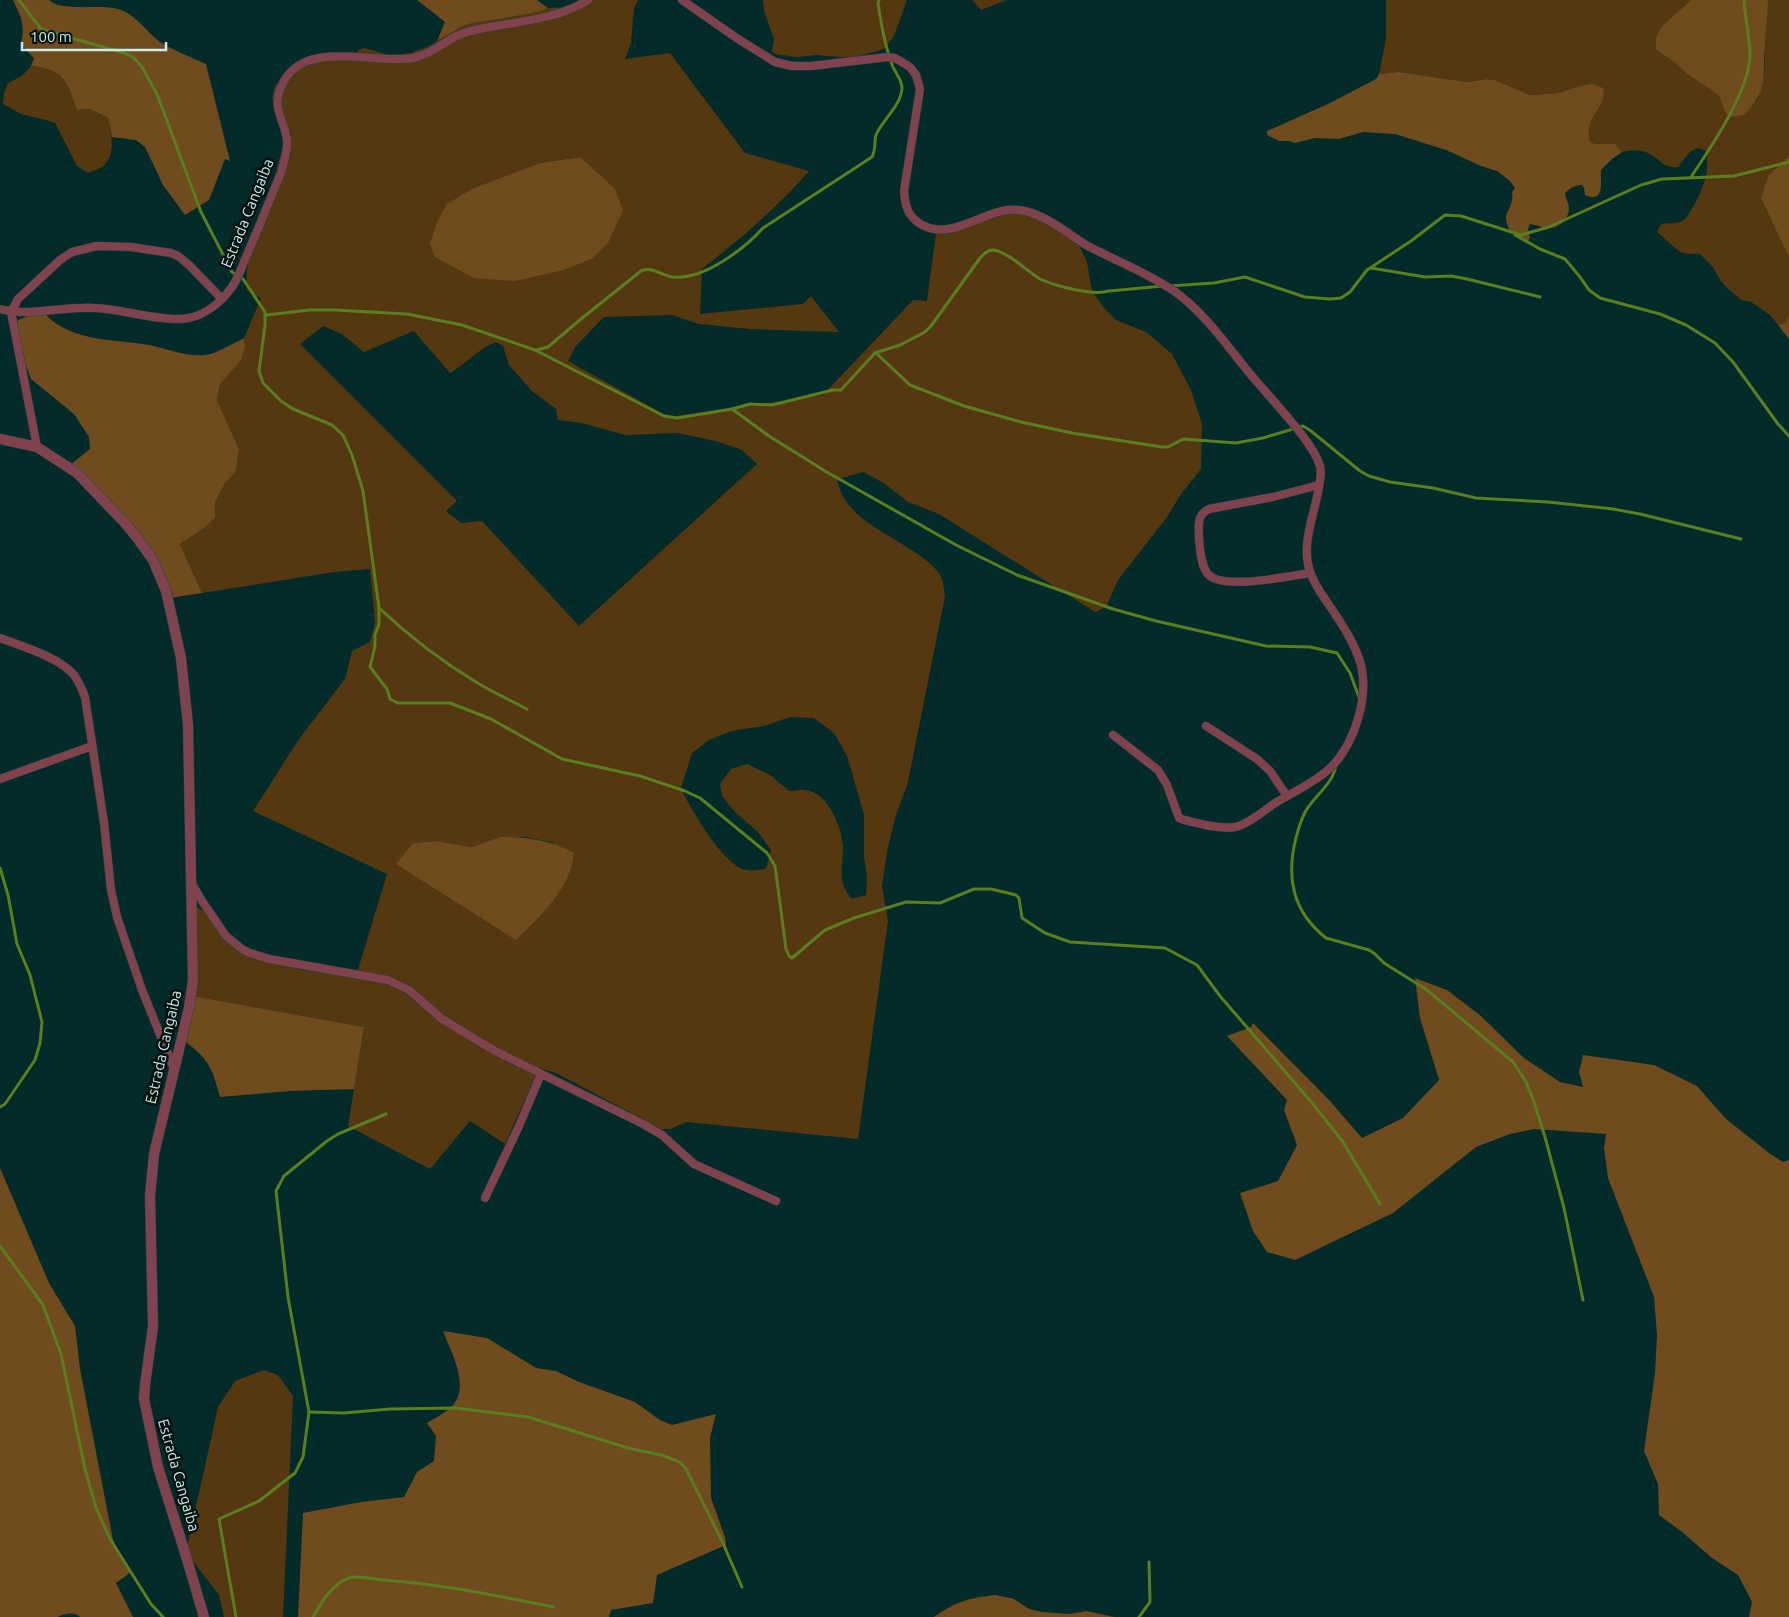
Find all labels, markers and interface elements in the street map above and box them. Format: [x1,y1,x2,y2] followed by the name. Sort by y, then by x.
[22,20,166,52] scale bar
[30,28,72,45] text: 100 m
[217,156,277,270] street label: Estrada Cangaiba
[142,989,184,1105] street label: Estrada Cangaiba
[155,1417,203,1533] street label: Estrada Cangaiba

